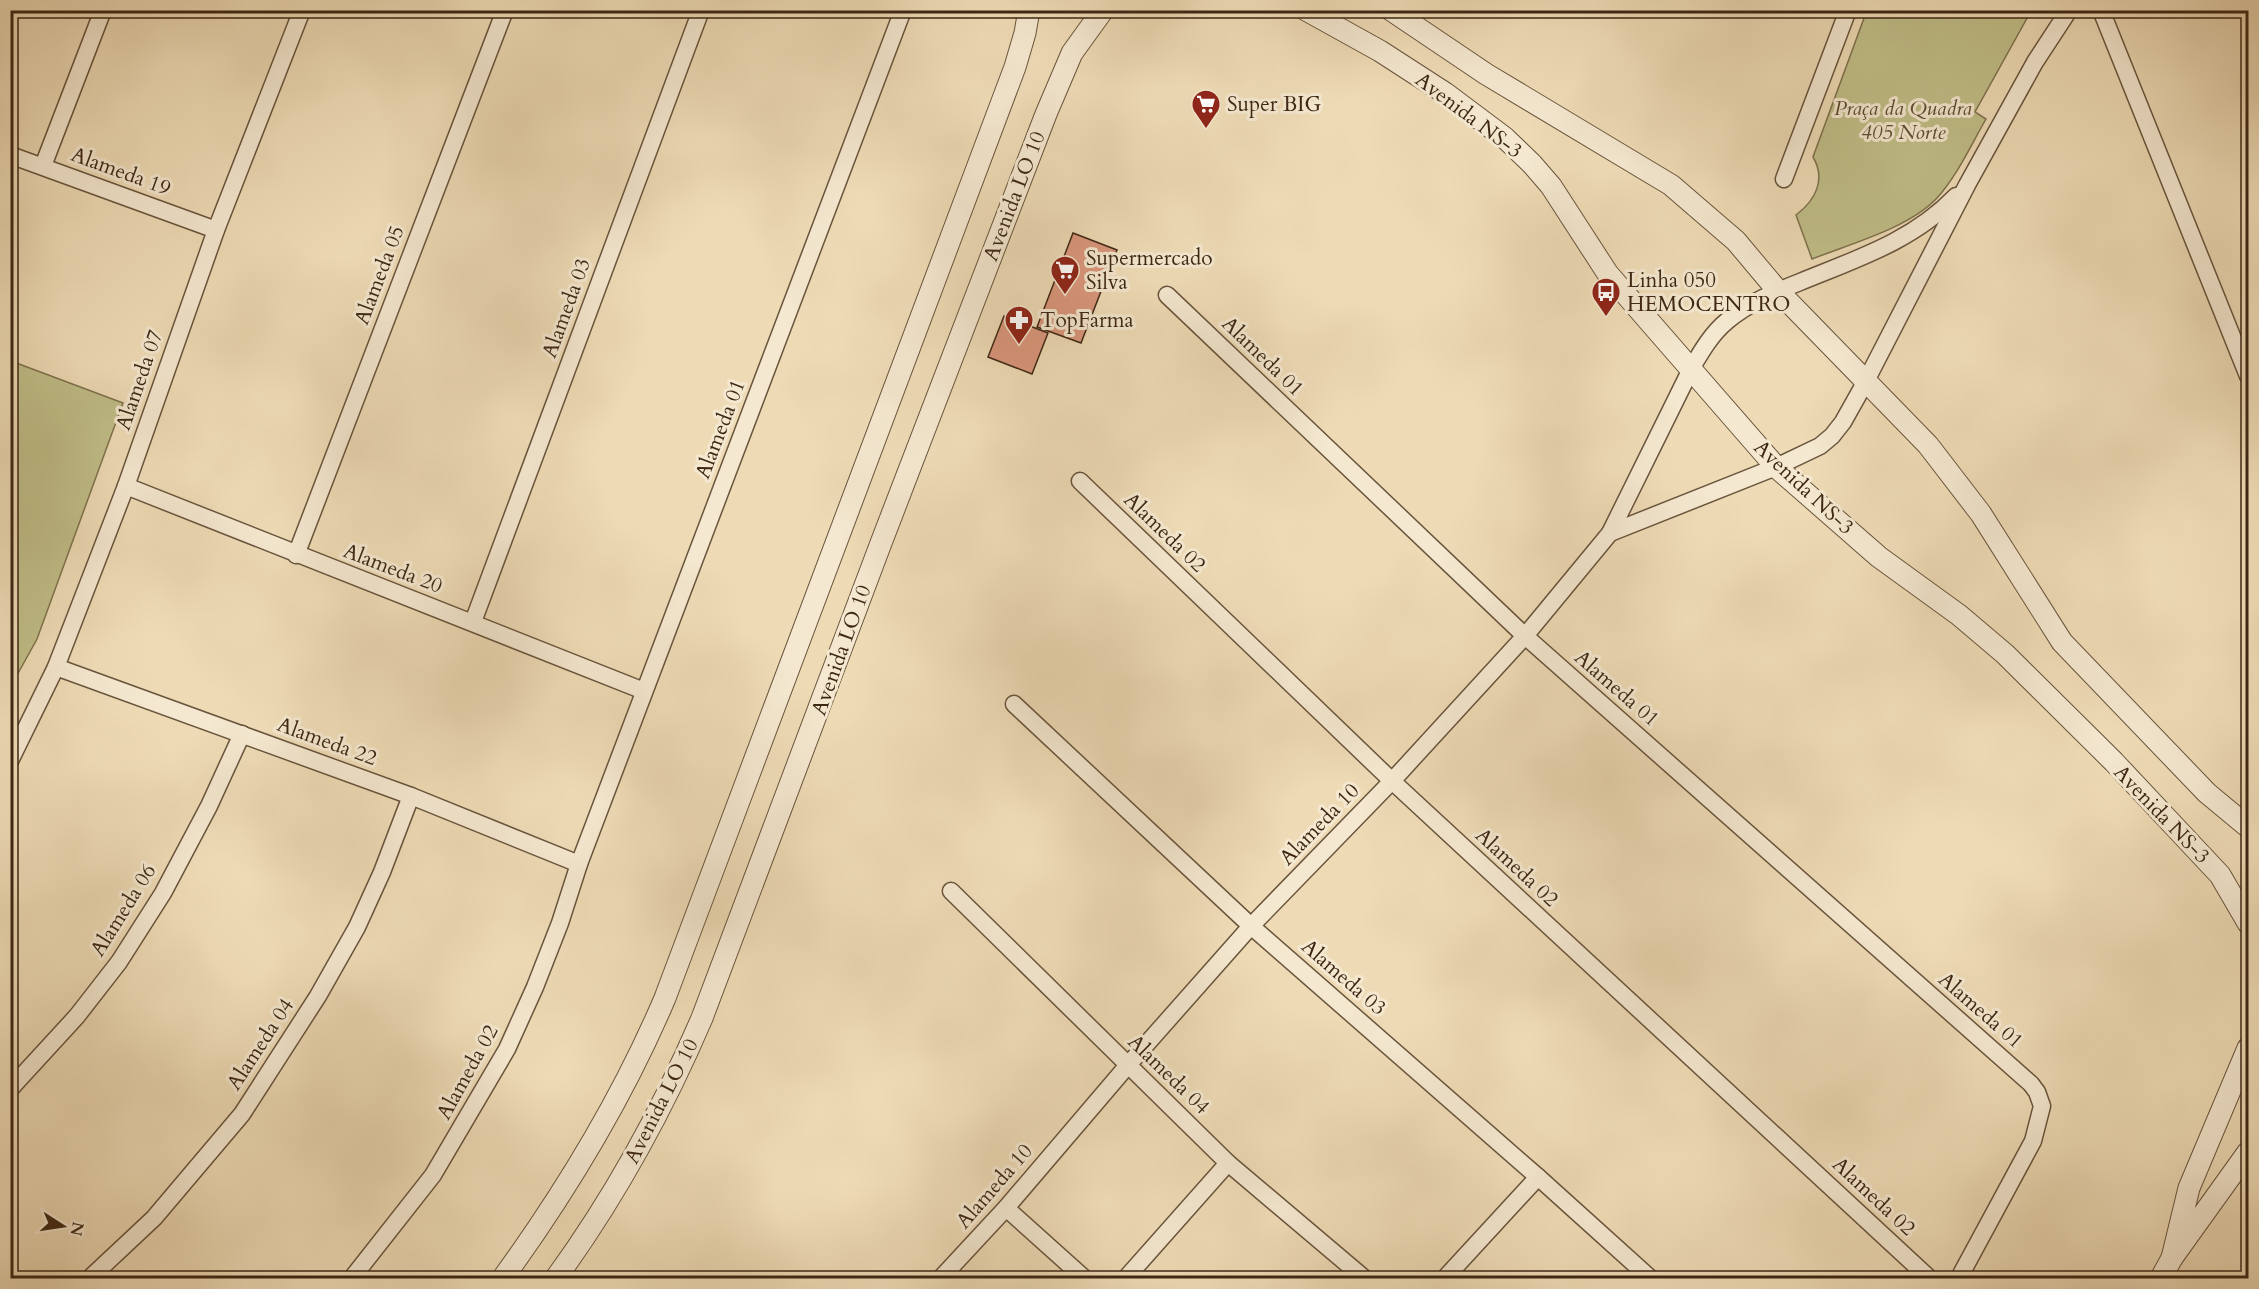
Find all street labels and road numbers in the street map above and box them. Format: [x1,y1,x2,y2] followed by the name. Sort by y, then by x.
[1409,65,1528,165] street label: Avenida NS-3
[976,127,1053,265] street label: Avenida LO 10
[67,140,175,203] street label: Alameda 19
[347,221,412,329] street label: Alameda 05
[535,254,598,362] street label: Alameda 03
[1215,310,1310,403] street label: Alameda 01
[109,326,170,434] street label: Alameda 07
[688,375,753,483] street label: Alameda 01
[1747,433,1860,541] street label: Avenida NS-3
[1117,486,1212,579] street label: Alameda 02
[339,536,447,601] street label: Alameda 20
[804,581,878,719] street label: Avenida LO 10
[1568,643,1665,733] street label: Alameda 01
[273,710,381,773] street label: Alameda 22
[2107,758,2216,870] street label: Avenida NS-3
[1273,777,1366,872] street label: Alameda 10
[1469,821,1565,914] street label: Alameda 02
[84,858,163,962] street label: Alameda 06
[1295,932,1392,1022] street label: Alameda 03
[1932,965,2029,1055] street label: Alameda 01
[220,993,301,1096] street label: Alameda 04
[430,1019,505,1125] street label: Alameda 02
[1121,1028,1216,1121] street label: Alameda 04
[617,1034,705,1169] street label: Avenida LO 10
[949,1138,1039,1235] street label: Alameda 10
[1826,1150,1922,1243] street label: Alameda 02

